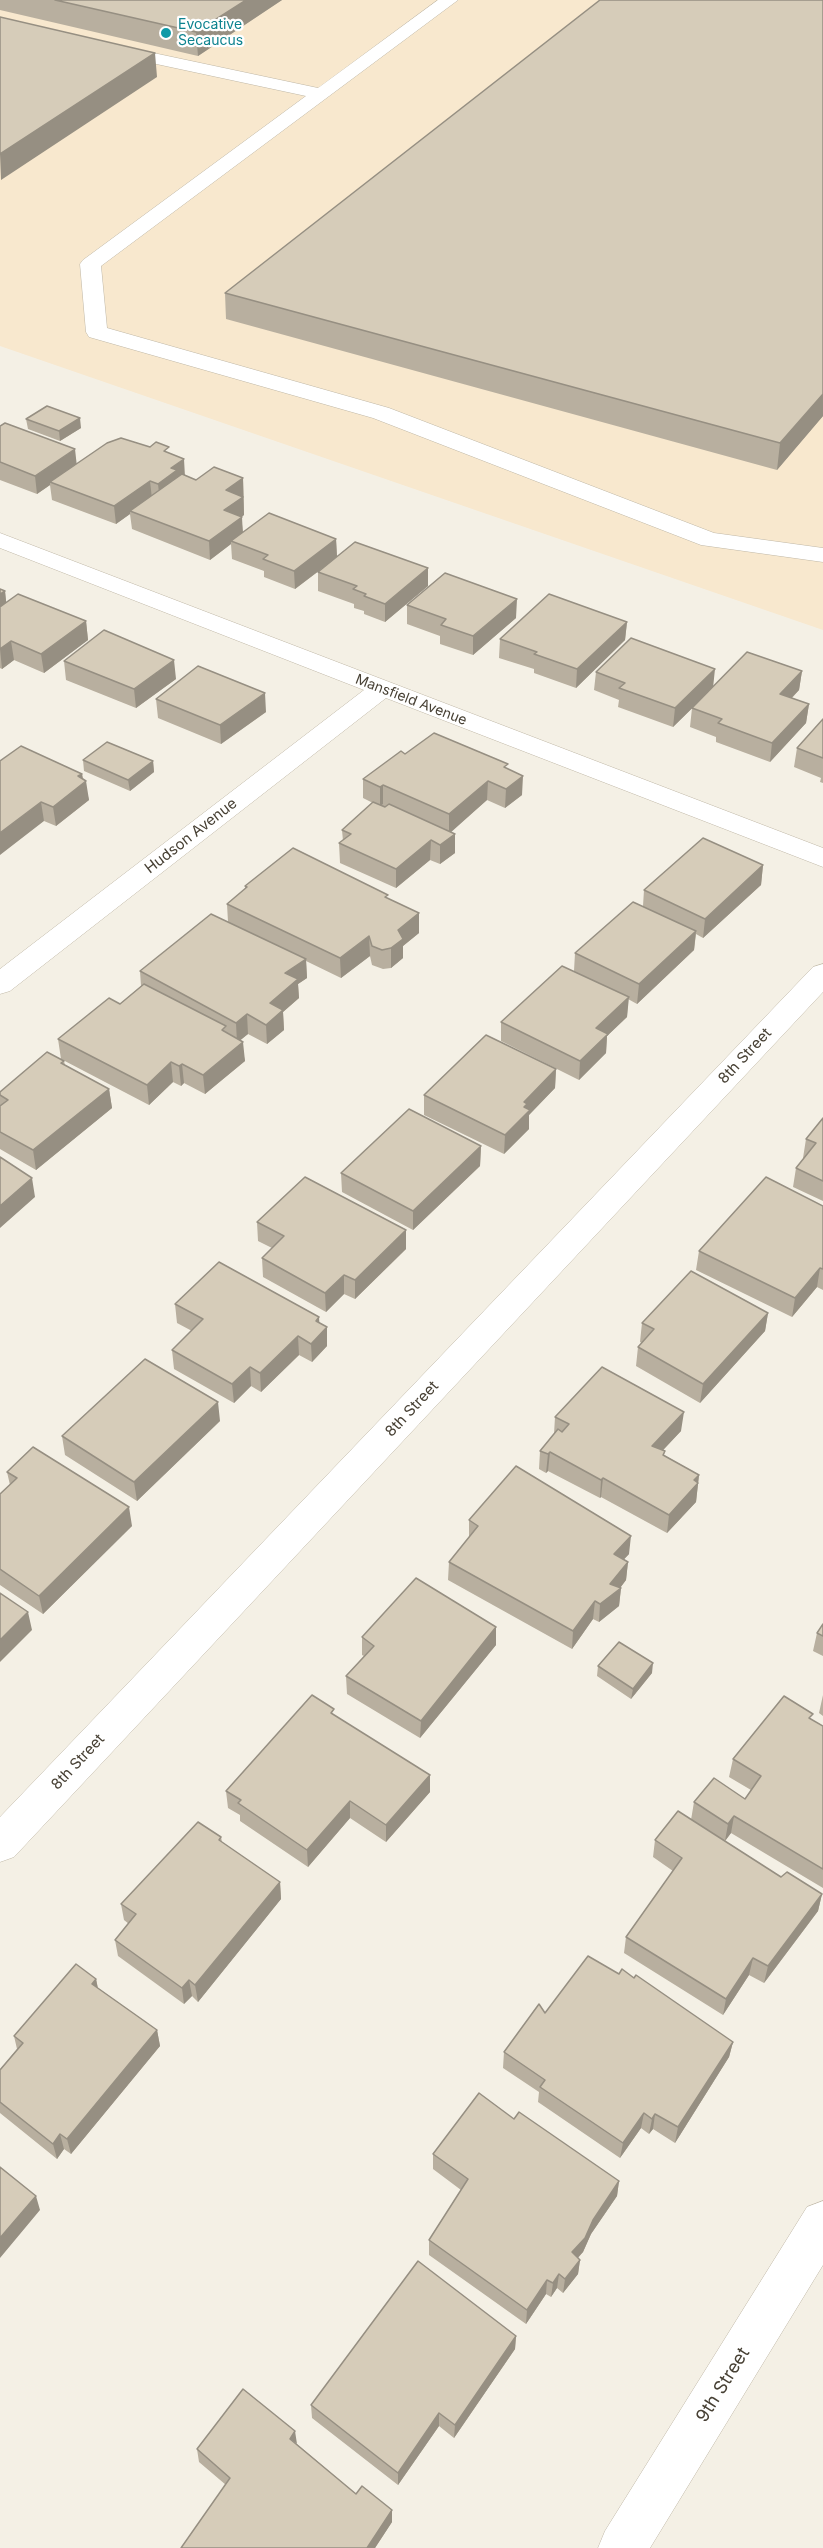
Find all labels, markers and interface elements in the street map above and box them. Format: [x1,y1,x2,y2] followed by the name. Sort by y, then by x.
[178,17,243,50] place label: Evocative Secaucus
[159,26,173,40] marker: Evocative Secaucus
[353,671,469,729] street label: Mansfield Avenue
[141,794,241,878] street label: Hudson Avenue
[715,1024,775,1088] street label: 8th Street
[382,1377,442,1441] street label: 8th Street
[48,1730,108,1794] street label: 8th Street
[692,2344,754,2426] street label: 9th Street

